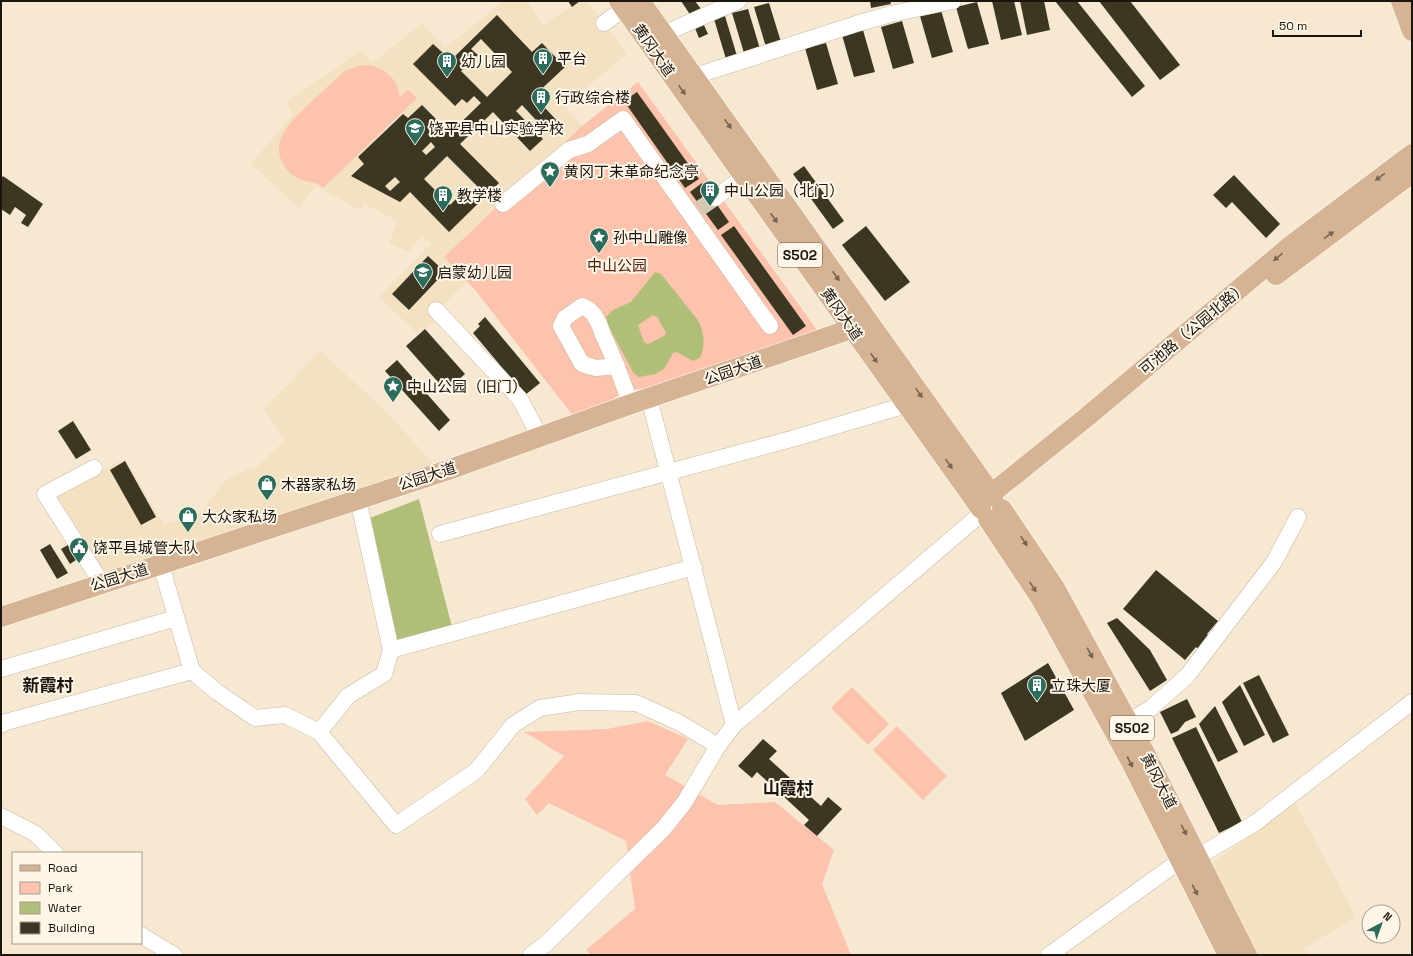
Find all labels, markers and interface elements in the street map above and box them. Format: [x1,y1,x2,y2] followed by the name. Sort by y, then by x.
[1273,12,1361,38] scale bar
[1279,18,1307,34] text: 50 m
[629,20,679,80] street label: 黄冈大道
[532,47,554,75] building icon: 平台
[557,49,587,68] place label: 平台
[436,50,458,78] building icon: 幼儿园
[461,52,506,71] place label: 幼儿园
[678,84,686,95] one-way arrow
[530,86,552,114] building icon: 行政综合楼
[555,88,630,107] place label: 行政综合楼
[404,117,426,145] school or university icon: 饶平县中山实验学校
[429,119,564,138] place label: 饶平县中山实验学校
[724,119,732,129] one-way arrow
[539,160,561,188] place icon: 黄冈丁未革命纪念亭
[564,162,699,181] place label: 黄冈丁未革命纪念亭
[1375,173,1386,181] one-way arrow
[699,179,721,207] building icon: 中山公园（北门）
[724,181,844,200] place label: 中山公园（北门）
[432,184,454,212] building icon: 教学楼
[457,186,502,205] place label: 教学楼
[770,213,778,224] one-way arrow
[588,226,610,254] place icon: 孙中山雕像
[613,228,688,247] place label: 孙中山雕像
[1324,231,1335,239] one-way arrow
[778,243,822,267] road number: S502
[1272,252,1283,261] one-way arrow
[587,256,647,275] park label: 中山公园
[412,261,434,289] school or university icon: 启蒙幼儿园
[437,263,512,282] place label: 启蒙幼儿园
[832,270,840,281] one-way arrow
[1135,277,1251,379] street label: 可池路（公园北路）
[817,284,867,344] street label: 黄冈大道
[702,351,764,389] street label: 公园大道
[870,353,878,364] one-way arrow
[382,375,404,403] place icon: 中山公园（旧门）
[407,377,527,396] place label: 中山公园（旧门）
[915,388,923,398] one-way arrow
[396,458,458,494] street label: 公园大道
[945,459,953,470] one-way arrow
[256,473,278,501] shop icon: 木器家私场
[281,475,356,494] place label: 木器家私场
[177,505,199,533] shop icon: 大众家私场
[202,507,277,526] place label: 大众家私场
[68,536,90,564] public building icon: 饶平县城管大队
[1020,536,1027,547] one-way arrow
[93,538,198,557] place label: 饶平县城管大队
[88,559,150,595] street label: 公园大道
[1029,582,1037,592] one-way arrow
[1087,647,1094,659] one-way arrow
[23,674,74,696] district label: 新霞村
[1026,674,1048,702] building icon: 立珠大厦
[1051,676,1111,695] place label: 立珠大厦
[1110,716,1154,740] road number: S502
[1137,750,1181,812] street label: 黄冈大道
[1127,756,1134,767] one-way arrow
[763,777,814,799] district label: 山霞村
[1181,824,1187,835] one-way arrow
[12,852,142,944] legend
[48,860,77,876] text: Road
[48,880,73,896] text: Park
[1192,885,1198,896] one-way arrow
[48,900,82,916] text: Water
[1361,904,1401,944] north arrow
[1380,909,1395,924] text: N
[48,920,95,936] text: Building

